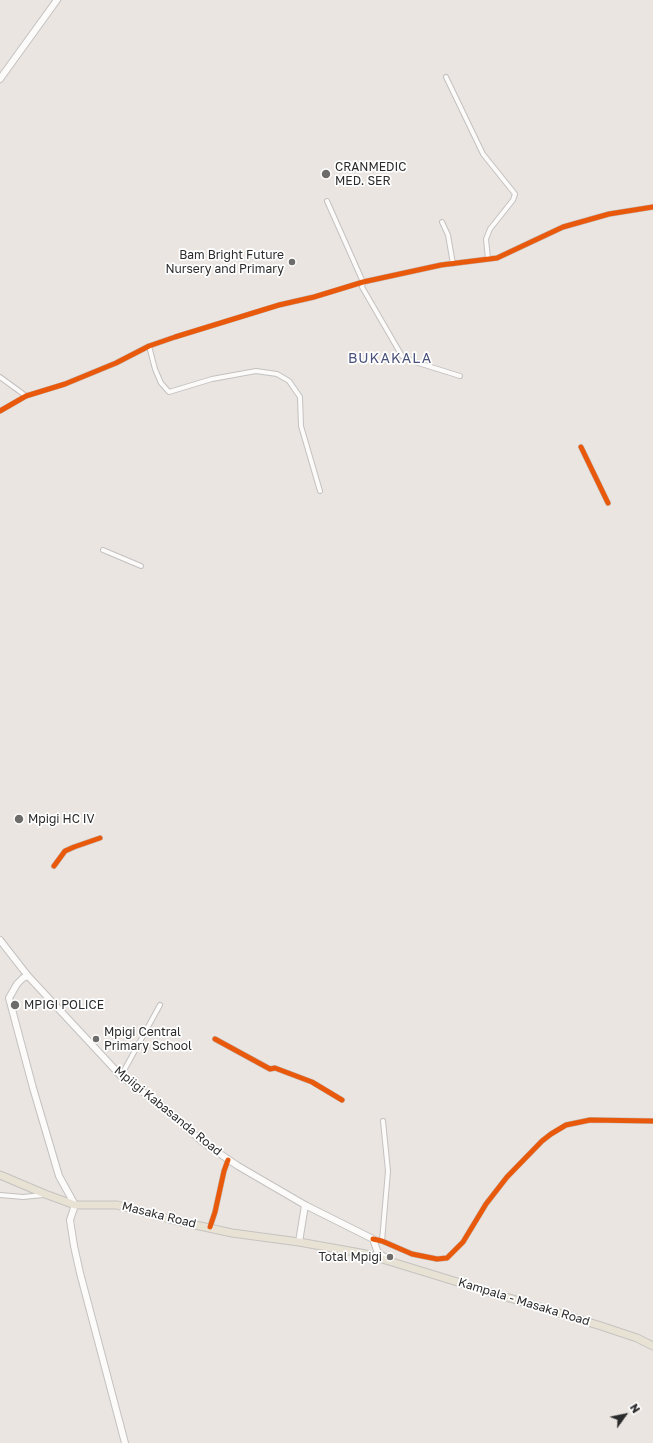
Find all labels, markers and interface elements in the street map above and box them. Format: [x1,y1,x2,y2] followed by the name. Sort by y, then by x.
[335,160,406,188] place label: CRANMEDIC MED. SER
[320,168,332,180] marker: CRANMEDIC MED. SER
[165,248,284,276] place label: Bam Bright Future Nursery and Primary
[287,257,297,267] marker: Bam Bright Future Nursery and Primary
[348,351,432,367] district label: BUKAKALA
[28,812,95,826] place label: Mpigi HC IV
[13,813,25,825] marker: Mpigi HC IV
[24,998,104,1012] place label: MPIGI POLICE
[9,999,21,1011] marker: MPIGI POLICE
[104,1025,192,1053] place label: Mpigi Central Primary School
[91,1034,101,1044] marker: Mpigi Central Primary School
[111,1063,225,1159] street label: Mpiigi Kabasanda Road
[120,1199,198,1231] street label: Masaka Road
[319,1250,382,1264] place label: Total Mpigi
[385,1252,395,1262] marker: Total Mpigi
[456,1275,592,1329] street label: Kampala - Masaka Road
[605,1395,645,1435] north arrow
[628,1401,643,1415] text: N

